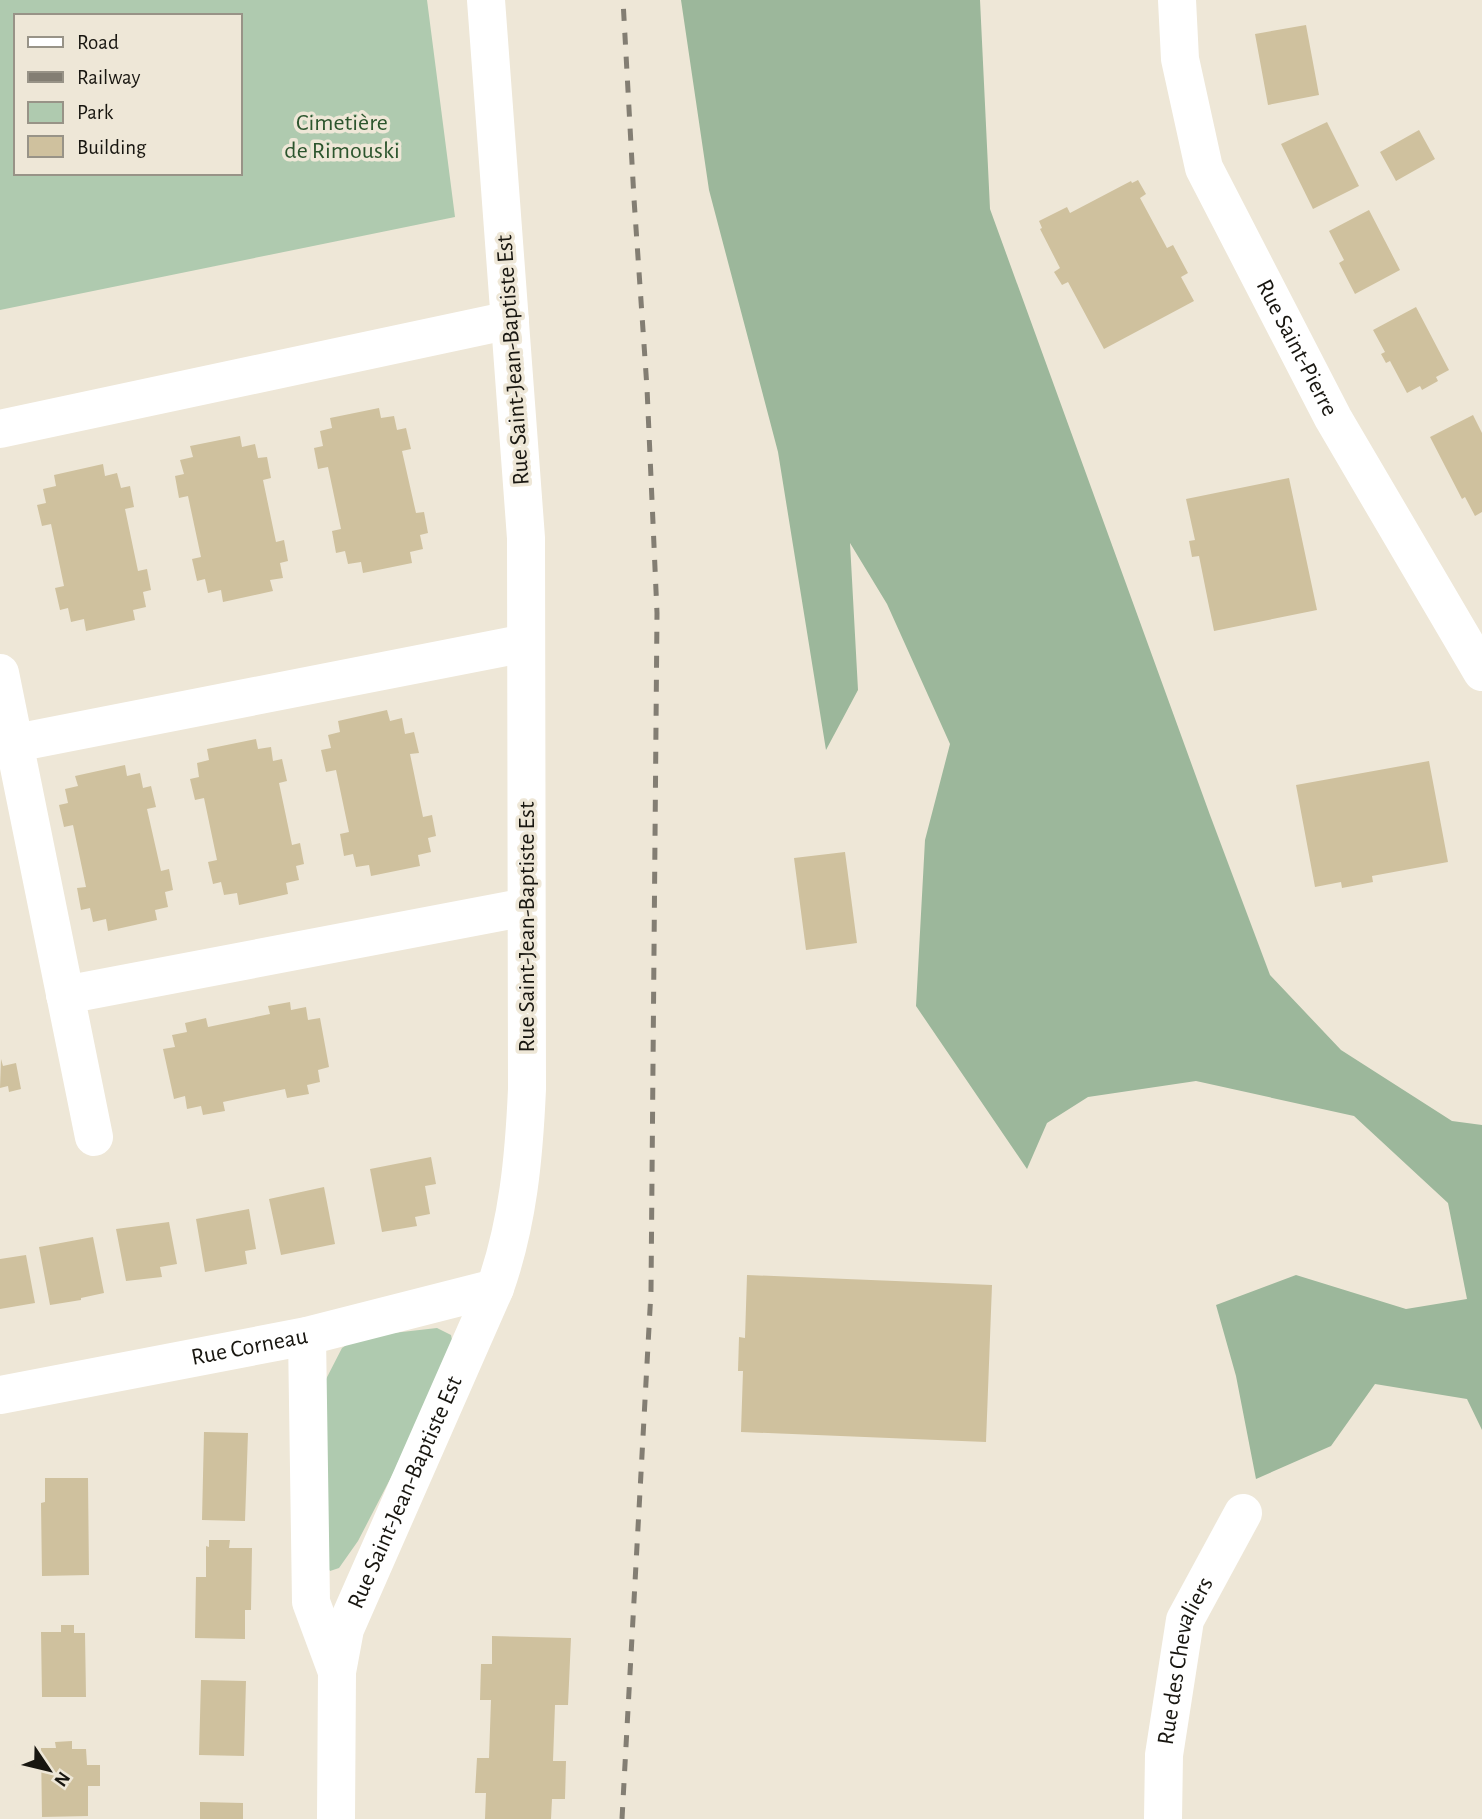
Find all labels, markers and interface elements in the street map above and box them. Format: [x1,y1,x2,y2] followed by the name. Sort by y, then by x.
[14,14,242,175] legend
[77,32,119,53] text: Road
[77,67,140,88] text: Railway
[77,102,114,123] text: Park
[284,111,400,163] park label: Cimetière de Rimouski
[77,137,147,158] text: Building
[492,234,534,486] street label: Rue Saint-Jean-Baptiste Est
[1252,276,1342,420] street label: Rue Saint-Pierre
[515,801,539,1053] street label: Rue Saint-Jean-Baptiste Est
[189,1324,310,1370] street label: Rue Corneau
[344,1372,467,1612] street label: Rue Saint-Jean-Baptiste Est
[1154,1573,1218,1746] street label: Rue des Chevaliers
[14,1735,84,1805] north arrow
[50,1768,73,1790] text: N

